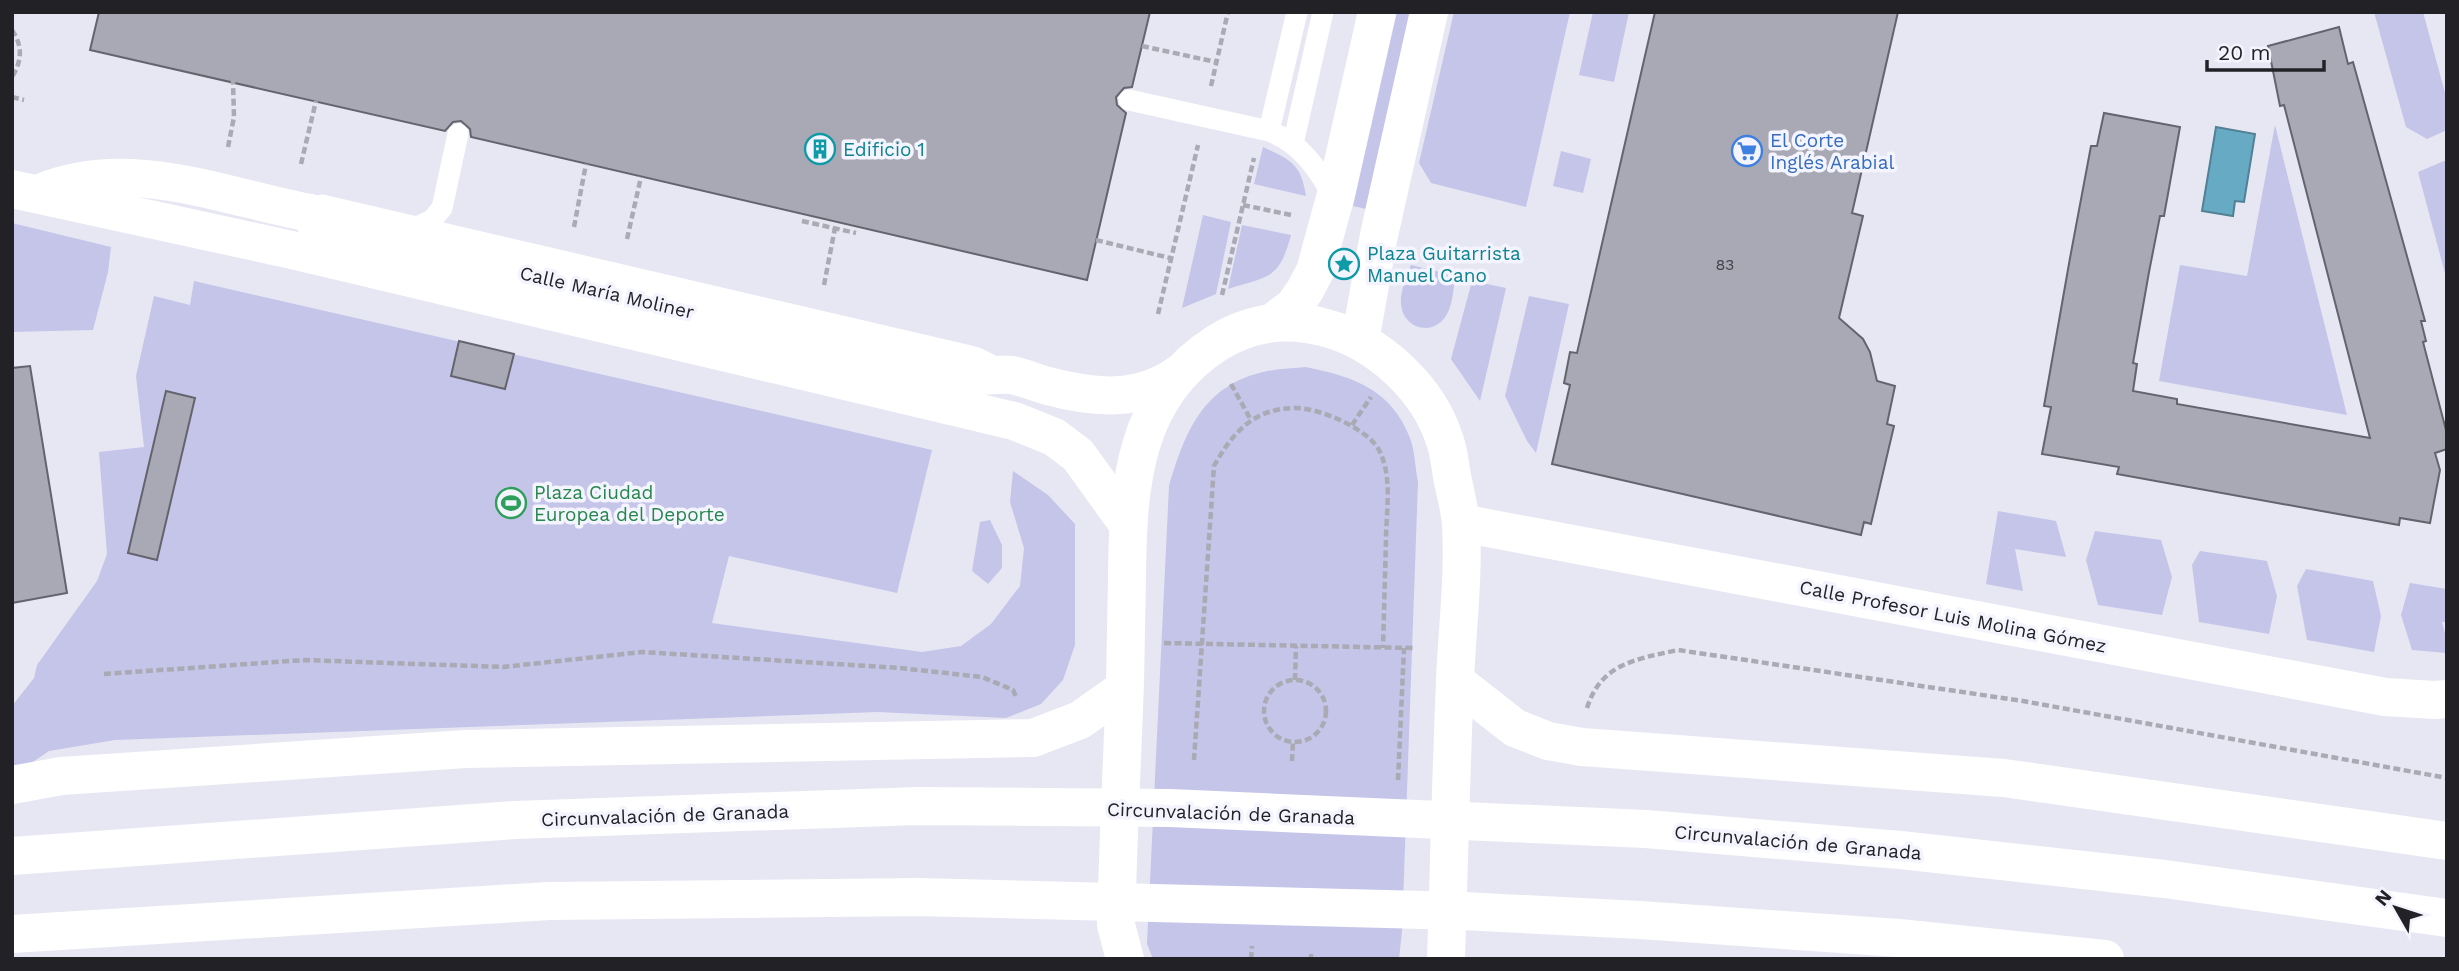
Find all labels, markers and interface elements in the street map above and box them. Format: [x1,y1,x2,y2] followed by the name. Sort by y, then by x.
[2207,28,2324,72] scale bar
[2218,40,2270,65] text: 20 m
[1770,129,1894,174] place label: El Corte Inglés Arabial
[803,132,837,166] building icon: Edificio 1
[1730,134,1764,168] supermarket icon: El Corte Inglés Arabial
[843,138,925,161] place label: Edificio 1
[1367,242,1521,287] place label: Plaza Guitarrista Manuel Cano
[1327,247,1361,281] place icon: Plaza Guitarrista Manuel Cano
[1716,255,1734,274] house number: 83
[518,261,696,324] street label: Calle María Moliner
[534,481,725,526] place label: Plaza Ciudad Europea del Deporte
[494,486,528,520] sports icon: Plaza Ciudad Europea del Deporte
[1797,575,2108,658] street label: Calle Profesor Luis Molina Gómez
[1107,798,1356,829] street label: Circunvalación de Granada
[541,800,790,831] street label: Circunvalación de Granada
[1673,820,1923,865] street label: Circunvalación de Granada
[2361,873,2431,943] north arrow
[2370,885,2397,910] text: N

